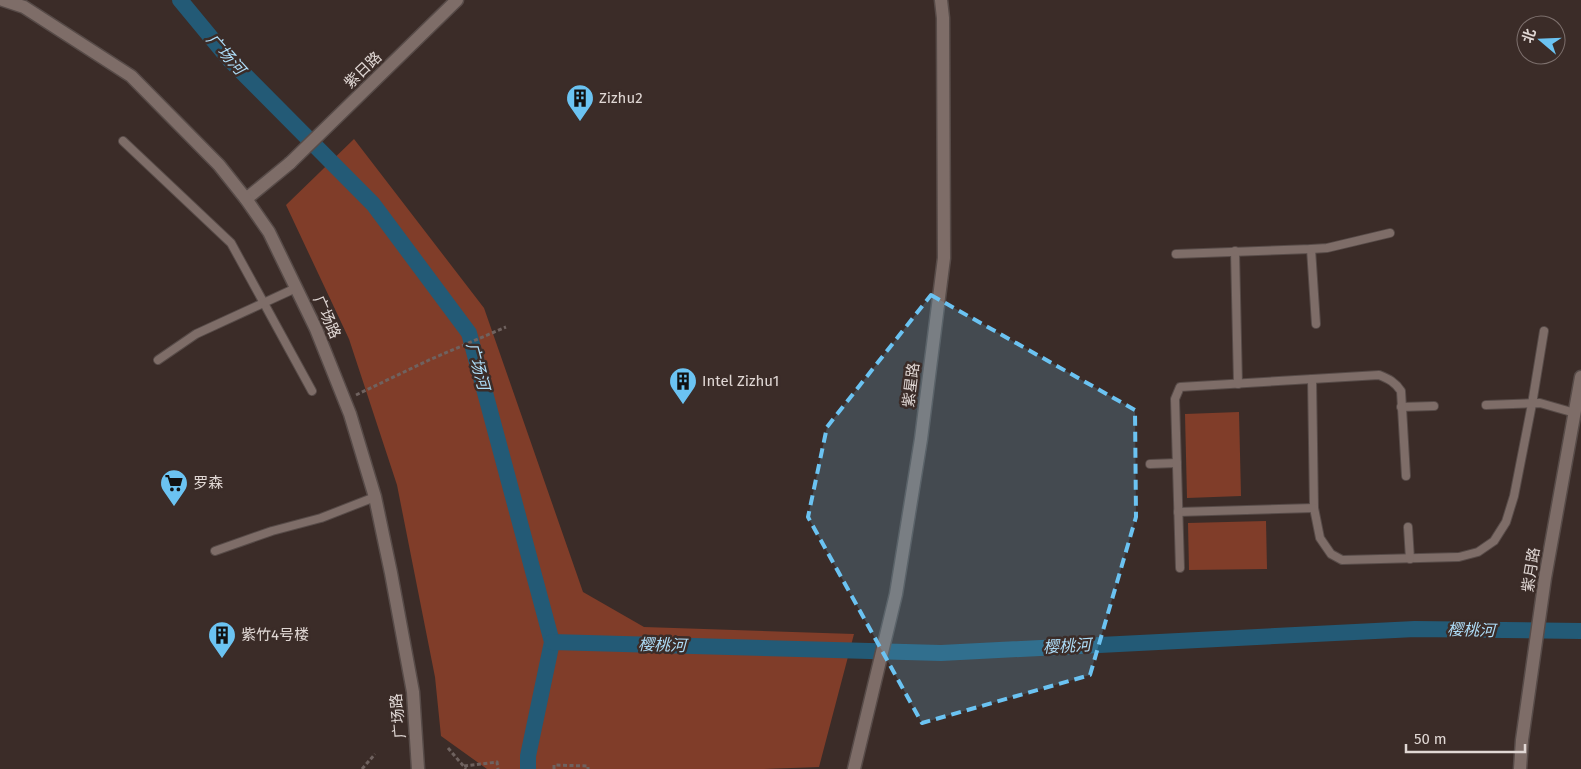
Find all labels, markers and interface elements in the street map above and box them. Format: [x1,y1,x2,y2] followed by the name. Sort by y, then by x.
[1516,15,1566,65] north arrow
[1519,27,1539,45] text: 北
[203,30,251,80] water label: 广场河
[341,48,385,92] street label: 紫日路
[565,83,595,122] building icon: Zizhu2
[599,89,643,107] place label: Zizhu2
[310,293,344,341] street label: 广场路
[463,340,494,395] water label: 广场河
[899,362,923,408] street label: 紫星路
[668,366,698,405] building icon: Intel Zizhu1
[702,372,779,390] place label: Intel Zizhu1
[159,468,189,507] supermarket icon: 罗森
[193,474,223,492] place label: 罗森
[1519,546,1543,594] street label: 紫月路
[207,620,237,659] building icon: 紫竹4号楼
[1447,620,1498,640] water label: 樱桃河
[241,626,309,644] place label: 紫竹4号楼
[638,635,689,655] water label: 樱桃河
[1043,635,1094,657] water label: 樱桃河
[387,693,409,739] street label: 广场路
[1406,722,1525,754] scale bar
[1414,730,1447,748] text: 50 m

